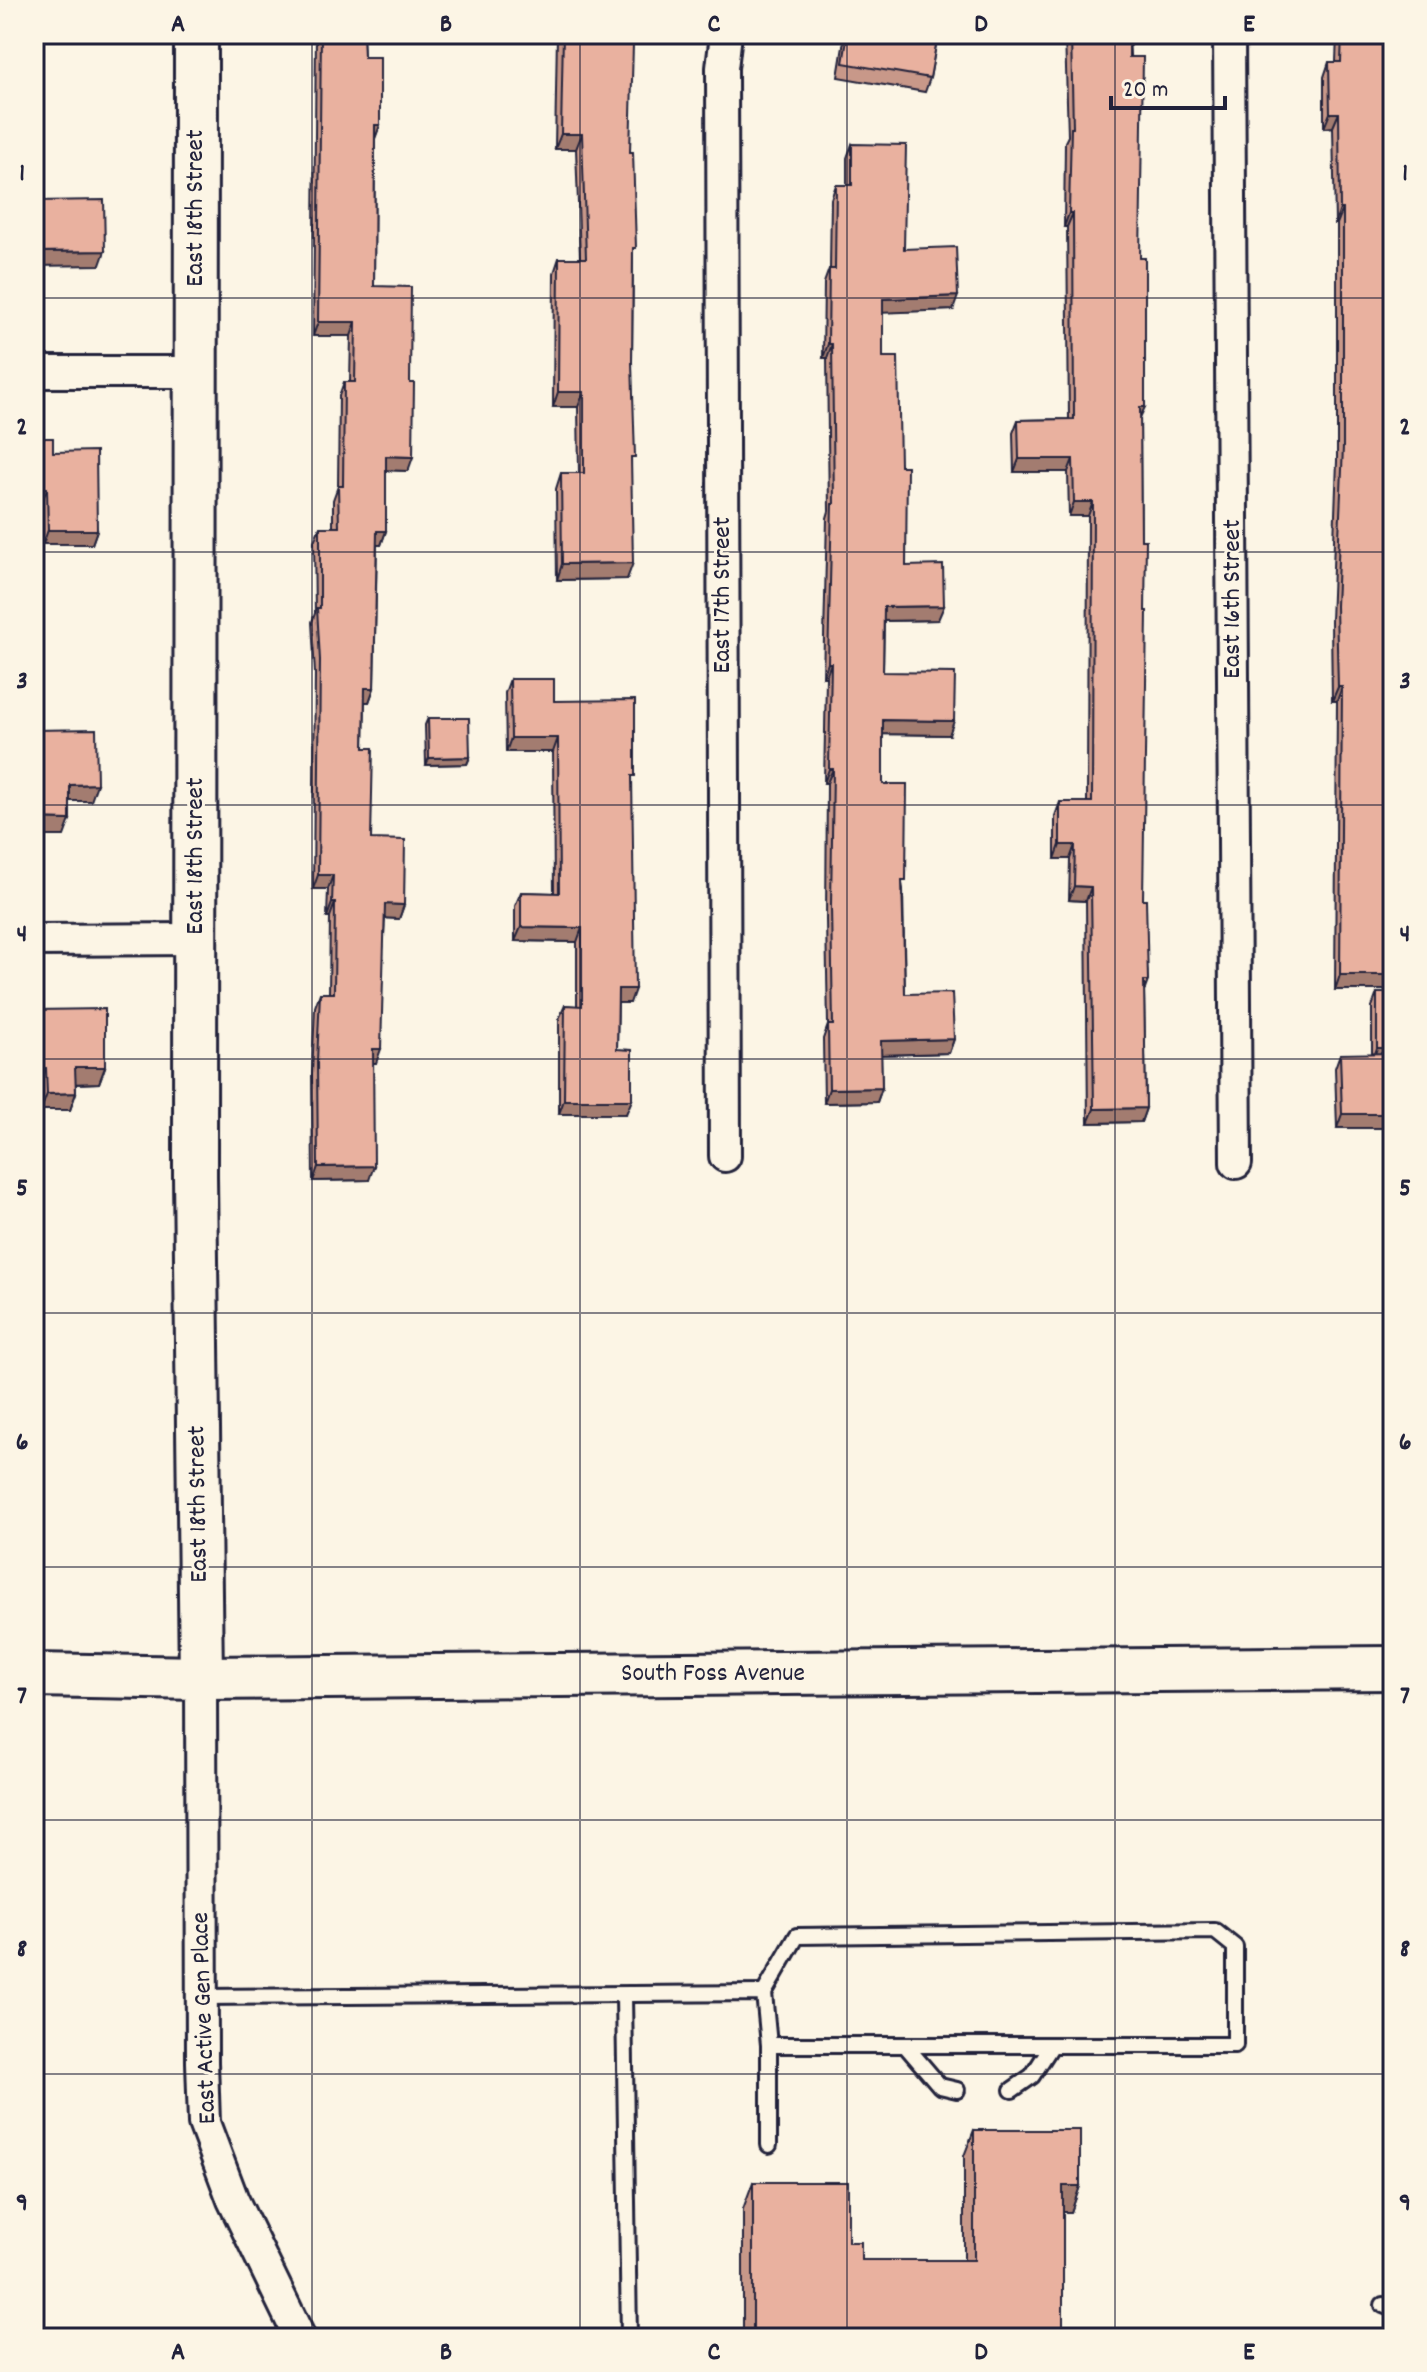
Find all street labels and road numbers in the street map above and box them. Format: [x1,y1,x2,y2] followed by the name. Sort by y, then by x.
[178,129,215,287] street label: East 18th Street
[705,516,742,673] street label: East 17th Street
[1215,519,1252,679] street label: East 16th Street
[178,777,215,935] street label: East 18th Street
[179,1425,219,1583] street label: East 18th Street
[621,1656,805,1693] street label: South Foss Avenue
[183,1911,227,2125] street label: East Active Gen Place

